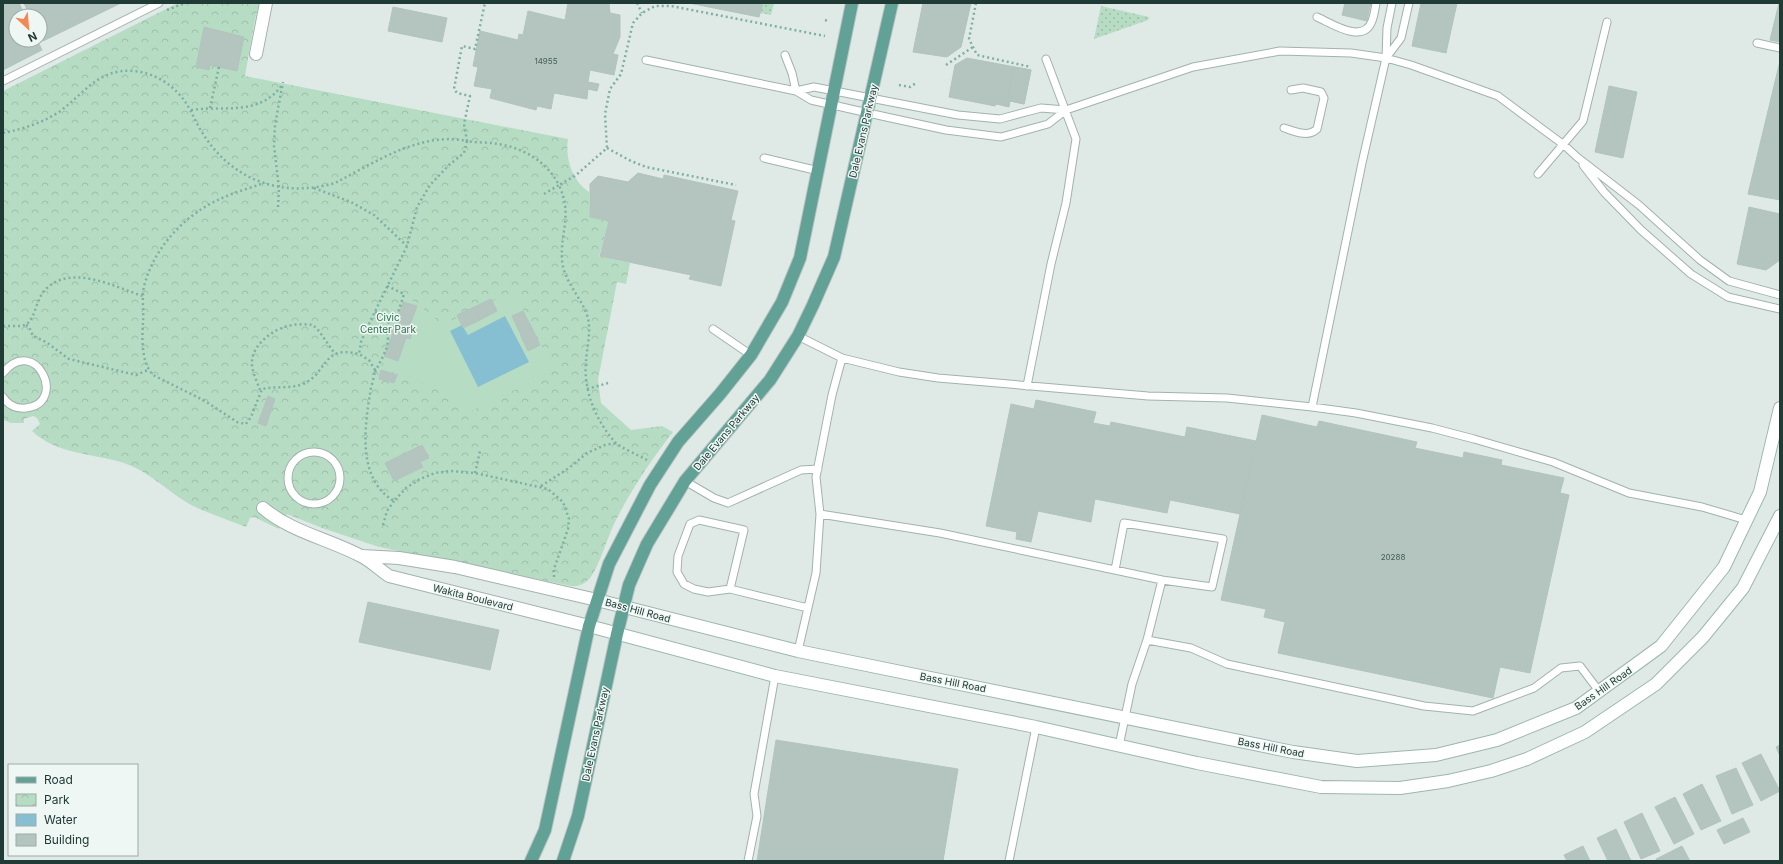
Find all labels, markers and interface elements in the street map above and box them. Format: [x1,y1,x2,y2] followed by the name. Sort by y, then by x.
[8,8,48,48] north arrow
[26,29,39,45] text: N
[534,56,558,66] house number: 14955
[846,83,880,179] street label: Dale Evans Parkway
[360,311,417,335] park label: Civic Center Park
[691,391,762,473] street label: Dale Evans Parkway
[1381,552,1405,562] house number: 20288
[432,581,514,613] street label: Wakita Boulevard
[604,596,672,624] street label: Bass Hill Road
[1572,664,1634,712] street label: Bass Hill Road
[919,670,987,694] street label: Bass Hill Road
[579,686,611,782] street label: Dale Evans Parkway
[1237,735,1305,759] street label: Bass Hill Road
[8,764,138,856] legend
[44,772,73,787] text: Road
[44,792,70,807] text: Park
[44,812,78,827] text: Water
[44,832,89,847] text: Building

